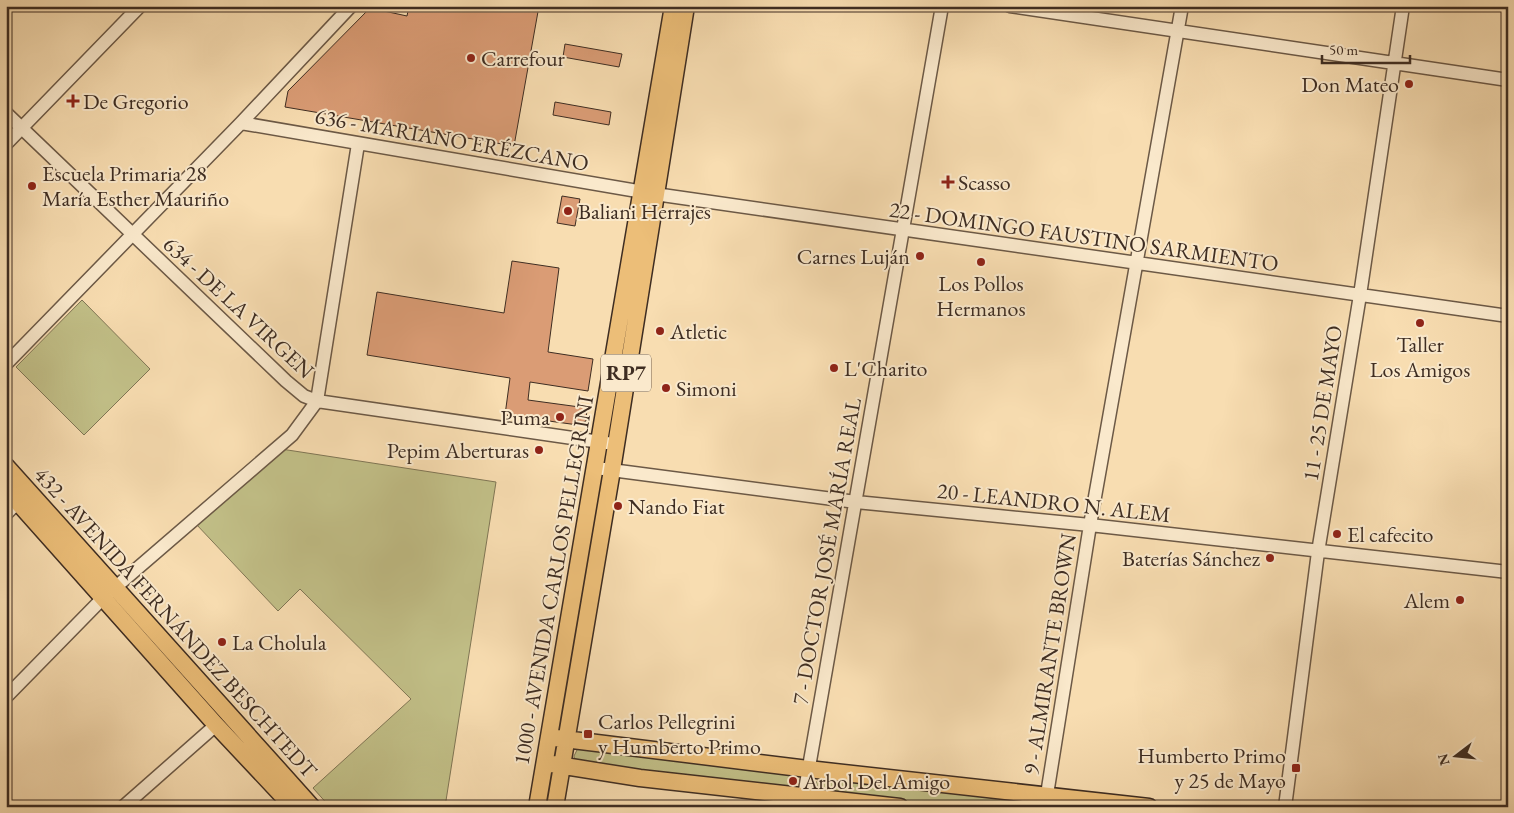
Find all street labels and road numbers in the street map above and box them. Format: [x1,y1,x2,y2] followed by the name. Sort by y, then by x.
[313,101,591,178] street label: 636 - MARIANO ERÉZCANO
[887,195,1280,278] street label: 22 - DOMINGO FAUSTINO SARMIENTO
[157,230,321,385] street label: 634 - DE LA VIRGEN
[1296,323,1349,483] street label: 11 - 25 DE MAYO
[601,354,651,392] road number: RP7
[507,393,600,767] street label: 1000 - AVENIDA CARLOS PELLEGRINI
[785,395,868,707] street label: 7 - DOCTOR JOSÉ MARÍA REAL
[28,461,324,784] street label: 432 - AVENIDA FERNÁNDEZ BESCHTEDT
[936,476,1172,529] street label: 20 - LEANDRO N. ALEM
[1016,531,1083,777] street label: 9 - ALMIRANTE BROWN

